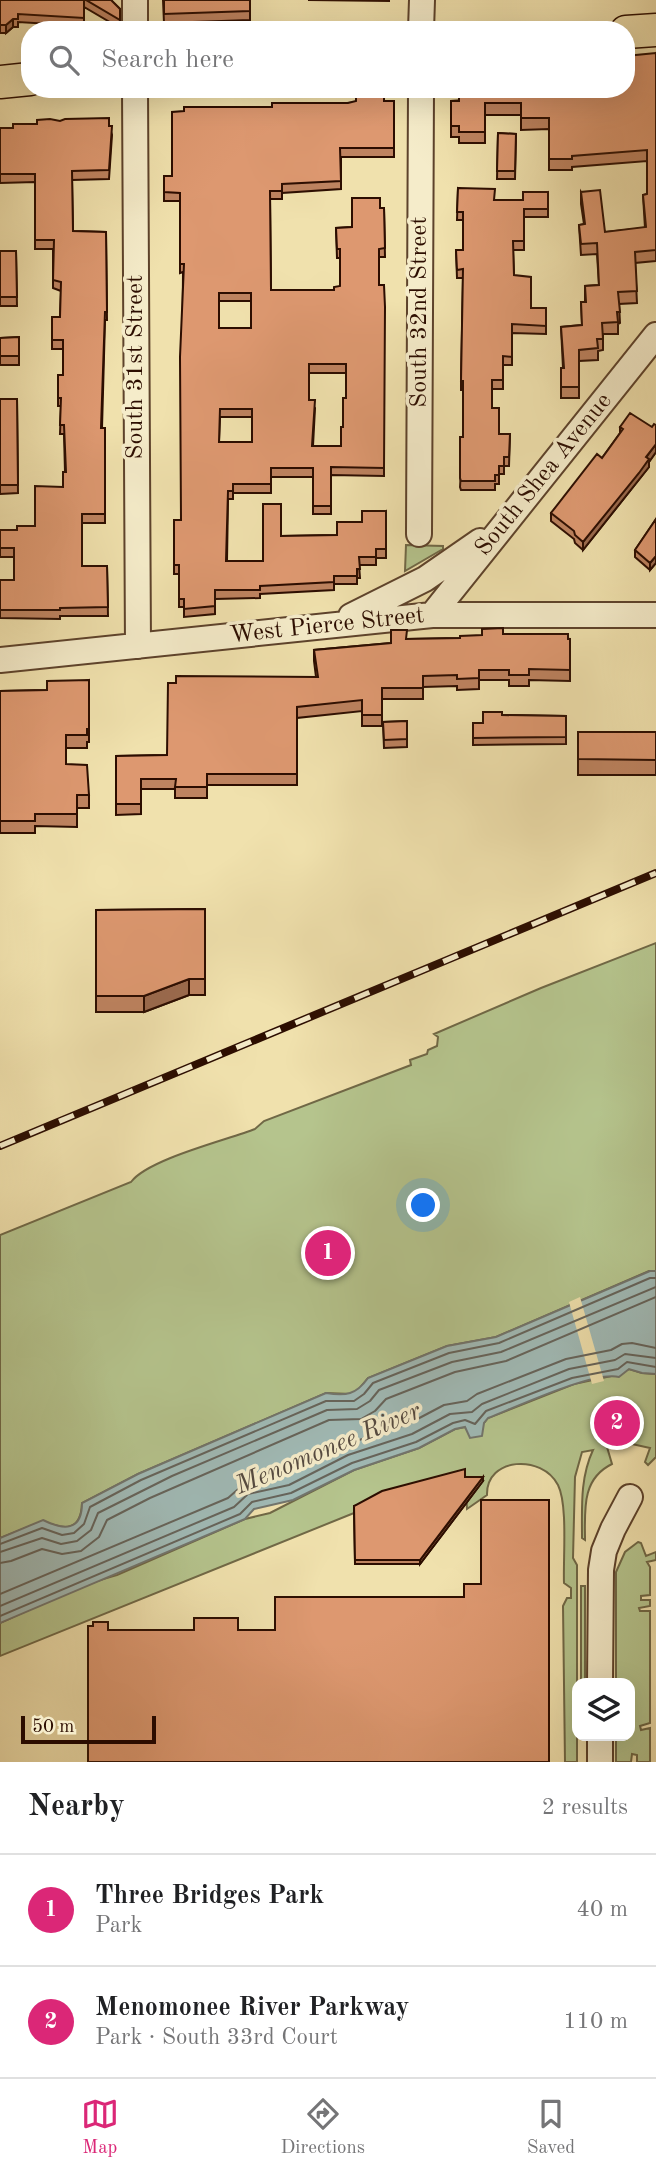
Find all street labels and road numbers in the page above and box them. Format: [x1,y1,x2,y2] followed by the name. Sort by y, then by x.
[408,216,432,408] street label: South 32nd Street
[124,275,148,459] street label: South 31st Street
[471,389,617,561] street label: South Shea Avenue
[229,604,425,648] street label: West Pierce Street

